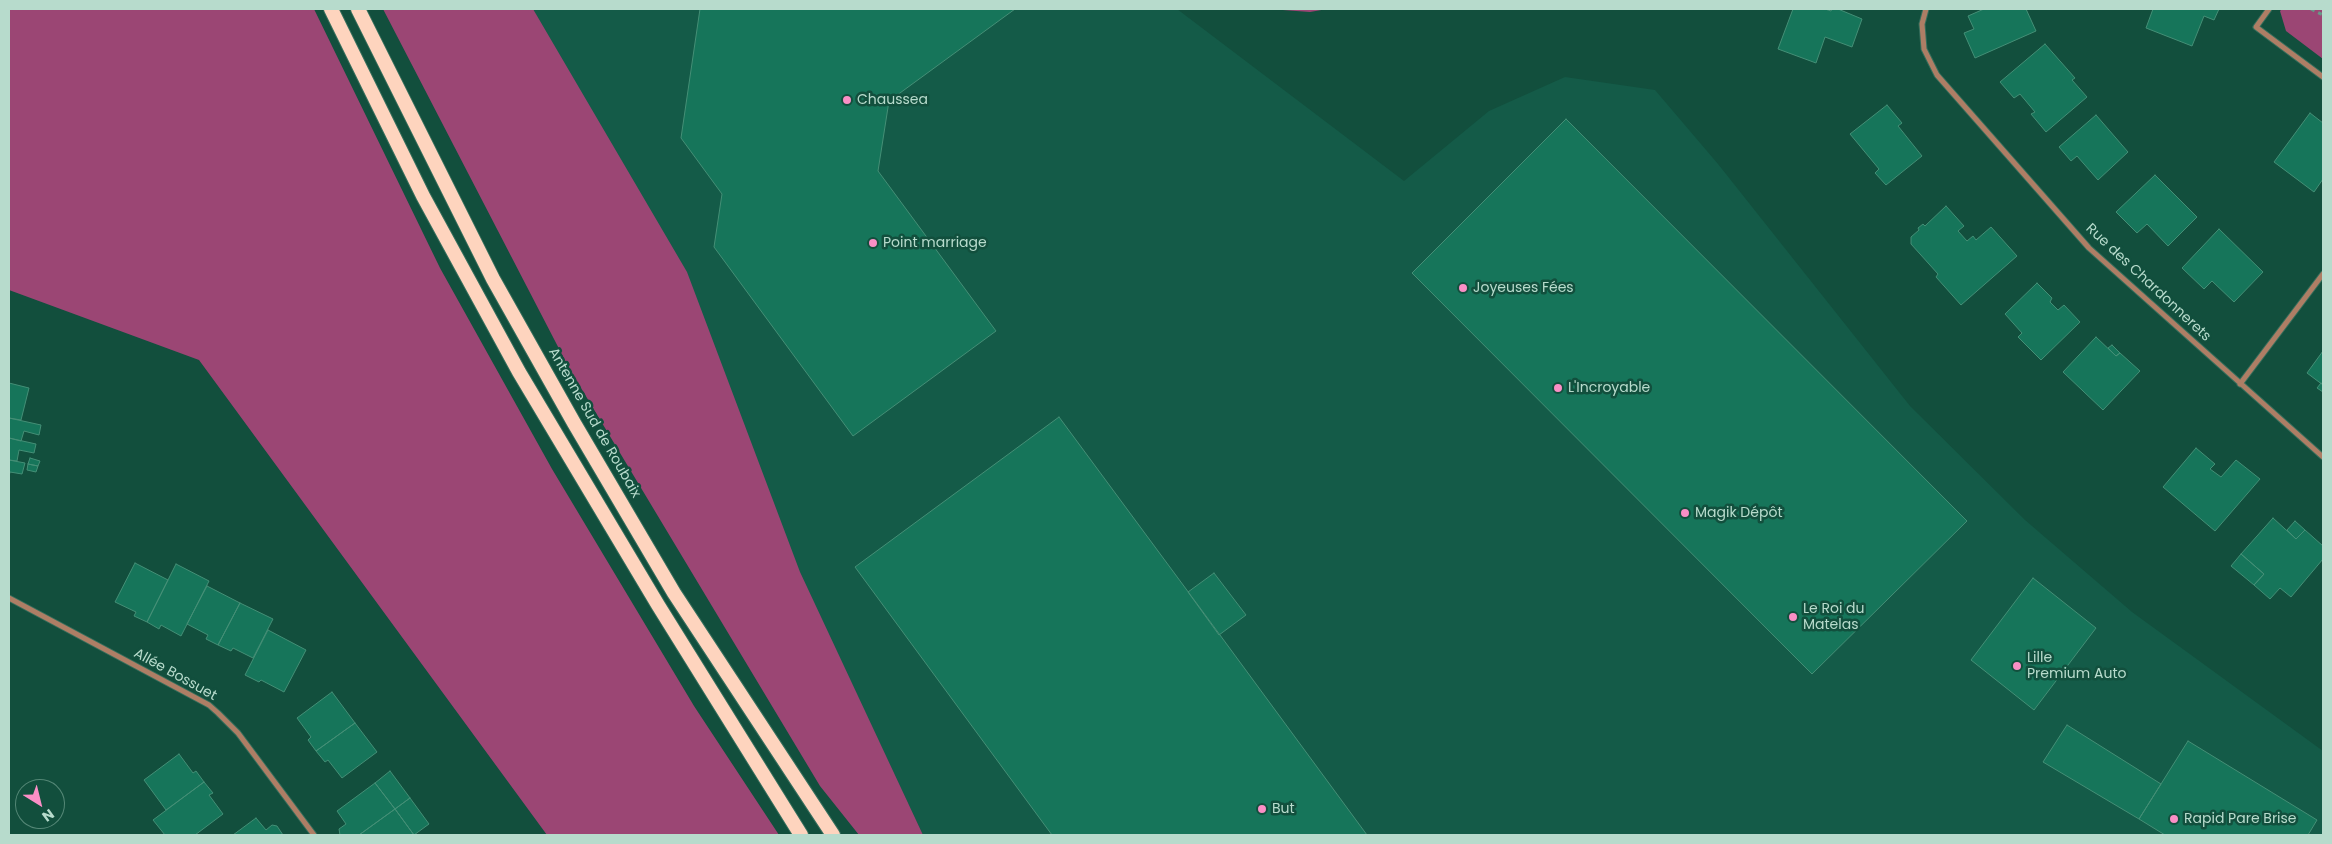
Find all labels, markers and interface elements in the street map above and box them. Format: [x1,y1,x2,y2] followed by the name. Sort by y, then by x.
[857,92,928,108] place label: Chaussea
[841,94,853,106] marker: Chaussea
[2082,221,2214,345] street label: Rue des Chardonnerets
[883,235,987,251] place label: Point marriage
[867,237,879,249] marker: Point marriage
[1473,280,1574,296] place label: Joyeuses Fées
[1457,282,1469,294] marker: Joyeuses Fées
[544,345,644,501] street label: Antenne Sud de Roubaix
[1568,380,1650,396] place label: L'Incroyable
[1552,382,1564,394] marker: L'Incroyable
[1695,505,1782,521] place label: Magik Dépôt
[1679,507,1691,519] marker: Magik Dépôt
[1803,601,1865,634] place label: Le Roi du Matelas
[1787,611,1799,623] marker: Le Roi du Matelas
[131,645,219,705] street label: Allée Bossuet
[2027,650,2126,682] place label: Lille Premium Auto
[2011,660,2023,672] marker: Lille Premium Auto
[15,779,65,829] north arrow
[1272,801,1295,817] place label: But
[1256,803,1268,815] marker: But
[38,804,58,827] text: N
[2184,811,2297,827] place label: Rapid Pare Brise
[2168,813,2180,825] marker: Rapid Pare Brise

